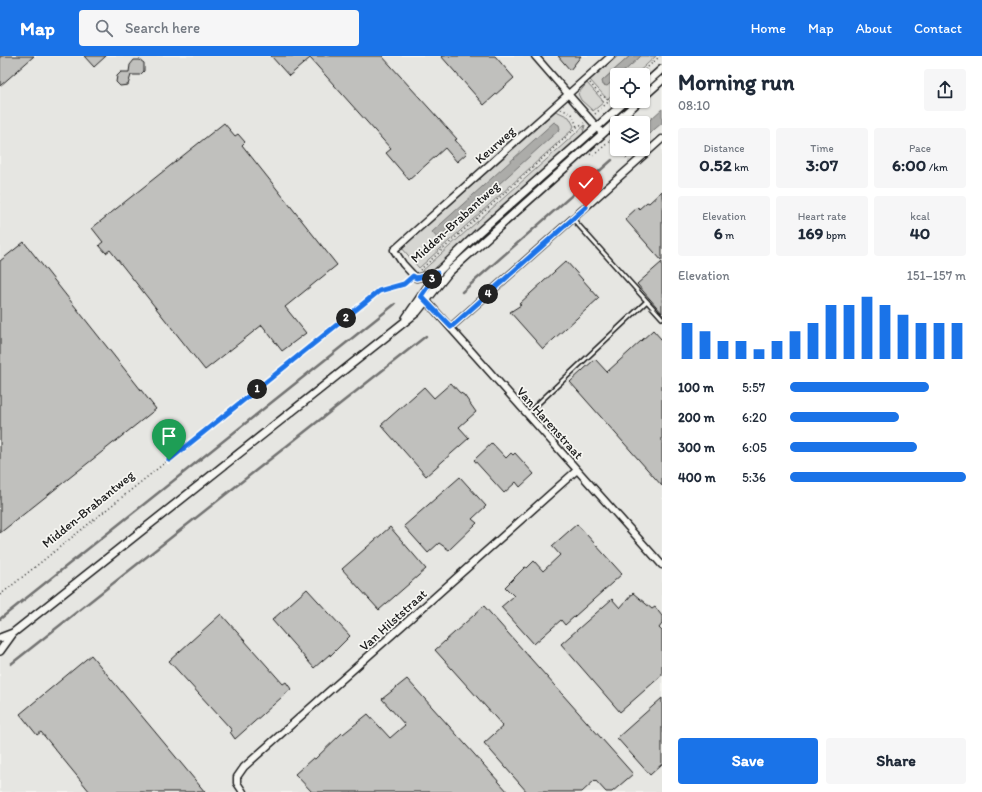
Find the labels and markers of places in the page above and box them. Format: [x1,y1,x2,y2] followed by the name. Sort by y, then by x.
[569,166,603,207] pin
[422,269,442,289] pin: 3
[478,284,498,304] pin: 4
[336,308,356,328] pin: 2
[247,379,267,399] pin: 1
[152,419,186,460] pin

